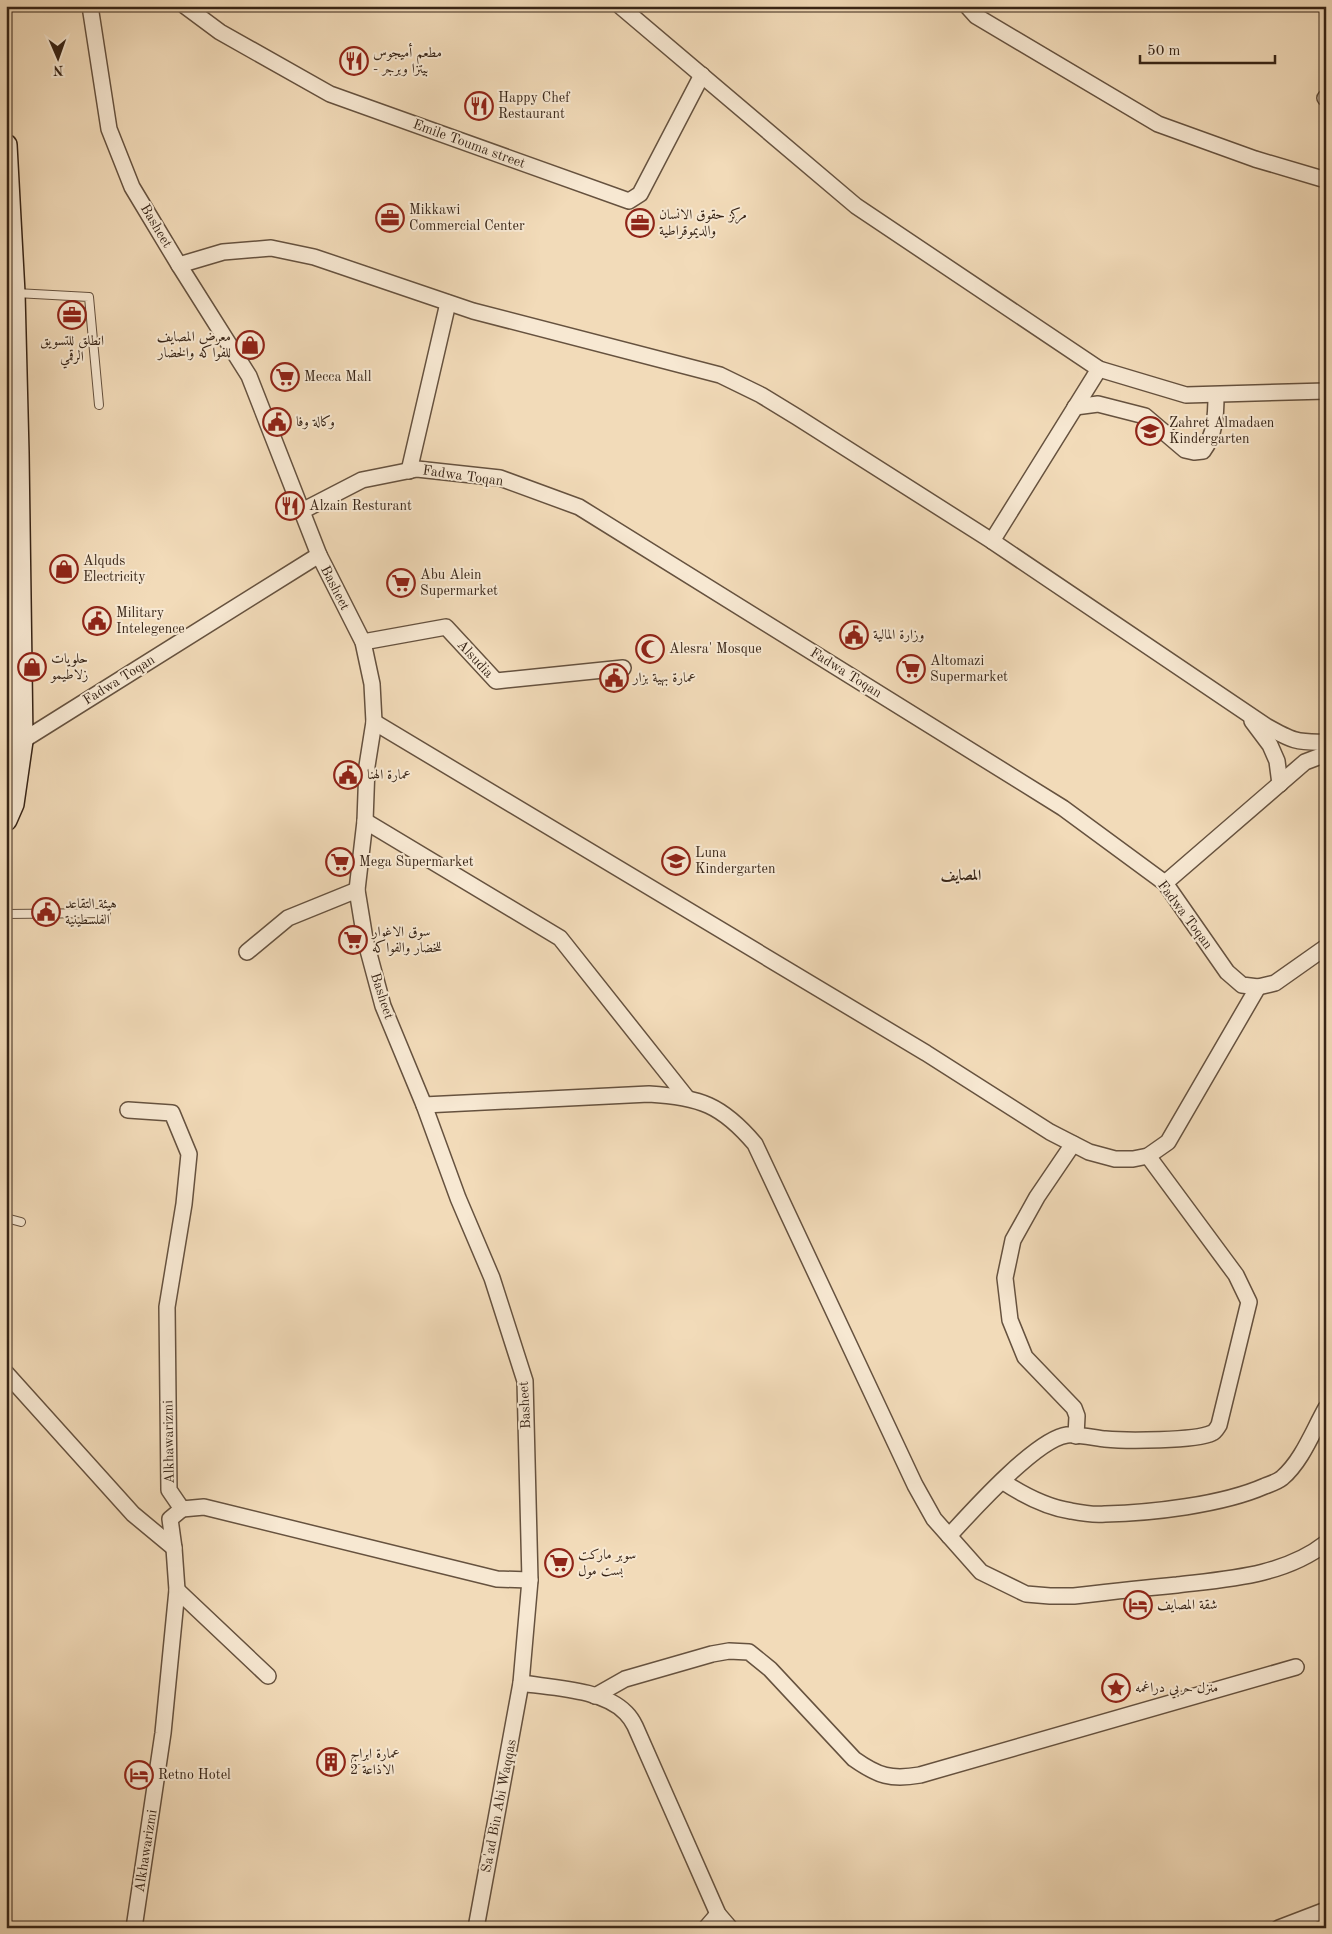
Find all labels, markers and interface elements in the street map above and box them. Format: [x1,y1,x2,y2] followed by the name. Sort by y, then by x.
[32,32,82,82] north arrow
[1140,32,1274,64] scale bar
[373,42,442,77] place label: مطعم أميجوس - بيتزا وبرجر
[1147,44,1181,59] text: 50 m
[339,46,369,76] restaurant icon: مطعم أميجوس - بيتزا وبرجر
[53,63,64,77] text: N
[464,91,494,121] restaurant icon: Happy Chef Restaurant
[498,91,571,121] place label: Happy Chef Restaurant
[411,117,527,171] street label: Emile Touma street
[138,202,174,250] street label: Basheet
[375,203,405,233] office icon: Mikkawi Commercial Center
[409,203,525,233] place label: Mikkawi Commercial Center
[659,207,747,239] place label: مركز حقوق الانسان والديموقراطية
[625,208,655,238] office icon: مركز حقوق الانسان والديموقراطية
[57,300,87,330] office icon: انطلق للتسويق الرقمي
[156,330,231,361] place label: معرض المصايف للفواكه والخضار
[235,330,265,360] shop icon: معرض المصايف للفواكه والخضار
[40,334,104,369] place label: انطلق للتسويق الرقمي
[270,362,300,392] supermarket icon: Mecca Mall
[304,370,372,384] place label: Mecca Mall
[262,407,292,437] public building icon: وكالة وفا
[296,414,335,430] place label: وكالة وفا
[1135,416,1165,446] school or university icon: Zahret Almadaen Kindergarten
[1169,416,1275,446] place label: Zahret Almadaen Kindergarten
[422,463,505,489] street label: Fadwa Toqan
[275,491,305,521] restaurant icon: Alzain Resturant
[309,499,412,513] place label: Alzain Resturant
[49,554,79,584] shop icon: Alquds Electricity
[83,554,146,584] place label: Alquds Electricity
[318,563,352,613] street label: Basheet
[386,568,416,598] supermarket icon: Abu Alein Supermarket
[420,568,498,598] place label: Abu Alein Supermarket
[82,606,112,636] public building icon: Military Intelegence
[116,606,185,636] place label: Military Intelegence
[839,620,869,650] public building icon: وزارة المالية
[873,628,924,643] place label: وزارة المالية
[635,634,665,664] mosque icon: Alesra' Mosque
[454,637,496,681] street label: Alsudia
[669,642,762,656] place label: Alesra' Mosque
[808,645,885,701] street label: Fadwa Toqan
[17,652,47,682] shop icon: حلويات زلاطيمو
[49,652,88,683] place label: حلويات زلاطيمو
[81,652,158,708] street label: Fadwa Toqan
[896,654,926,684] supermarket icon: Altomazi Supermarket
[930,654,1008,684] place label: Altomazi Supermarket
[599,663,629,693] public building icon: عمارة بهية بزار
[631,671,696,687] place label: عمارة بهية بزار
[333,760,363,790] public building icon: عمارة الهنا
[367,768,411,783] place label: عمارة الهنا
[661,846,691,876] school or university icon: Luna Kindergarten
[695,846,776,876] place label: Luna Kindergarten
[325,847,355,877] supermarket icon: Mega Supermarket
[359,855,474,869] place label: Mega Supermarket
[941,868,981,884] district label: المصايف
[1155,878,1215,952] street label: Fadwa Toqan
[31,897,61,927] public building icon: هيئة التقاعد الفلسطينية
[65,897,117,928] place label: هيئة التقاعد الفلسطينية
[338,925,368,955] supermarket icon: سوق الاغوار للخضار والفواكه
[370,925,442,956] place label: سوق الاغوار للخضار والفواكه
[368,971,396,1021] street label: Basheet
[517,1381,533,1429] street label: Basheet
[161,1400,177,1484] street label: Alkhawarizmi
[544,1548,574,1578] supermarket icon: سوبر ماركت بست مول
[578,1548,636,1579] place label: سوبر ماركت بست مول
[1123,1590,1153,1620] hotel icon: شقة المصايف
[1157,1598,1218,1613] place label: شقة المصايف
[1101,1673,1131,1703] place icon: منزل حربي دراغمه
[1135,1681,1218,1699] place label: منزل حربي دراغمه
[479,1738,519,1874] street label: Sa'ad Bin Abi Waqqas
[316,1747,346,1777] building icon: عمارة ابراج الاذاعة 2
[350,1747,400,1777] place label: عمارة ابراج الاذاعة 2
[124,1760,154,1790] hotel icon: Retno Hotel
[158,1768,231,1782] place label: Retno Hotel
[133,1808,160,1894] street label: Alkhawarizmi

